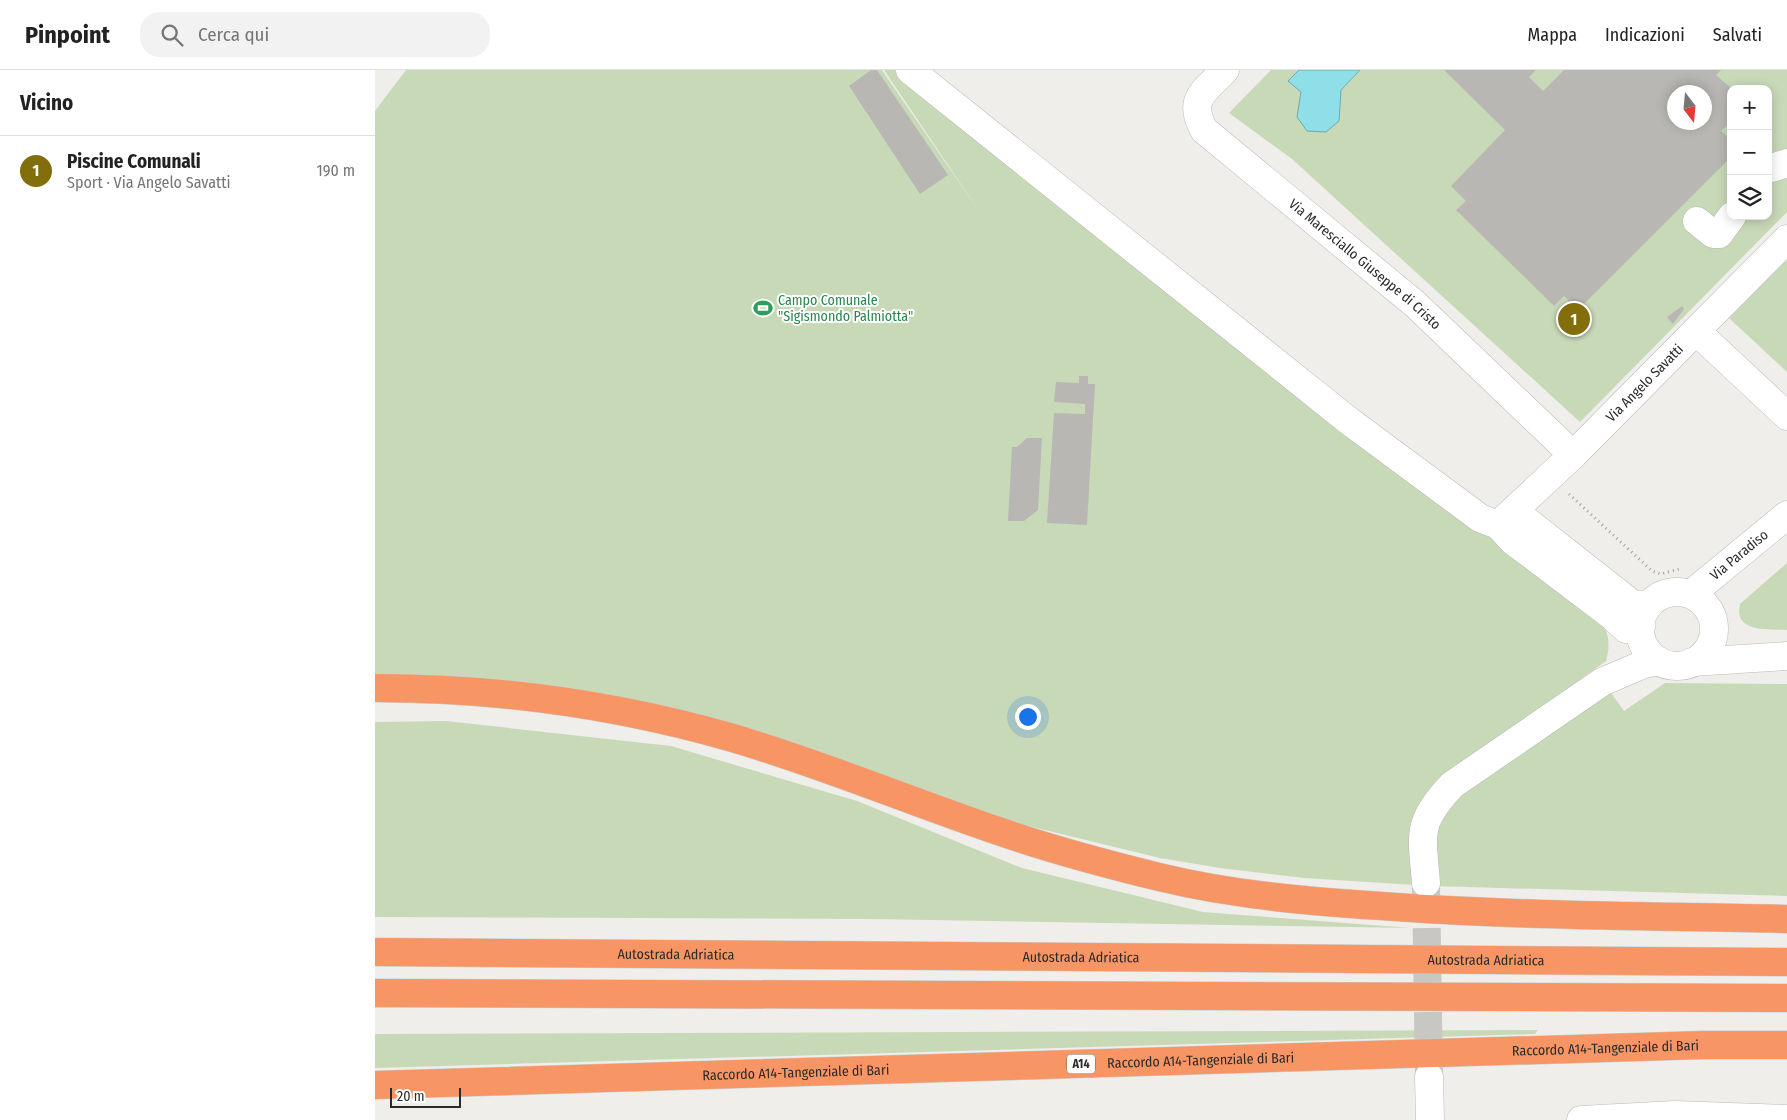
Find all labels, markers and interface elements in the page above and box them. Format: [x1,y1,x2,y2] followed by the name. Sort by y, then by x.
[140,12,490,57] search box
[25,21,110,49] text: Pinpoint
[158,21,186,49] icon: search
[198,23,269,46] text: Cerca qui
[1528,24,1577,46] text: Mappa
[1605,24,1685,46] text: Indicazioni
[1713,24,1762,46] text: Salvati
[1667,85,1712,130] north arrow
[1727,85,1772,220] map controls
[1727,85,1772,130] button: +
[20,90,73,116] text: Vicino
[1727,130,1772,175] button: −
[67,150,201,173] text: Piscine Comunali
[33,161,39,180] text: 1
[317,161,355,180] text: 190 m
[67,173,230,192] text: Sport · Via Angelo Savatti
[1727,175,1772,220] button: layers
[1285,195,1445,333] street label: Via Maresciallo Giuseppe di Cristo
[778,292,913,325] place label: Campo Comunale "Sigismondo Palmiotta"
[752,297,774,319] sports icon: Campo Comunale "Sigismondo Palmiotta"
[1558,300,1590,338] pin: 1
[1602,341,1686,425] street label: Via Angelo Savatti
[1706,526,1771,583] street label: Via Paradiso
[1015,704,1041,730] your location
[617,945,735,963] street label: Autostrada Adriatica
[1022,948,1140,966] street label: Autostrada Adriatica
[1427,951,1545,969] street label: Autostrada Adriatica
[1512,1037,1699,1059] street label: Raccordo A14-Tangenziale di Bari
[1107,1049,1294,1071] street label: Raccordo A14-Tangenziale di Bari
[1067,1054,1095,1074] road number: A14
[702,1061,890,1084] street label: Raccordo A14-Tangenziale di Bari
[390,1085,461,1108] scale bar
[397,1088,425,1105] text: 20 m

